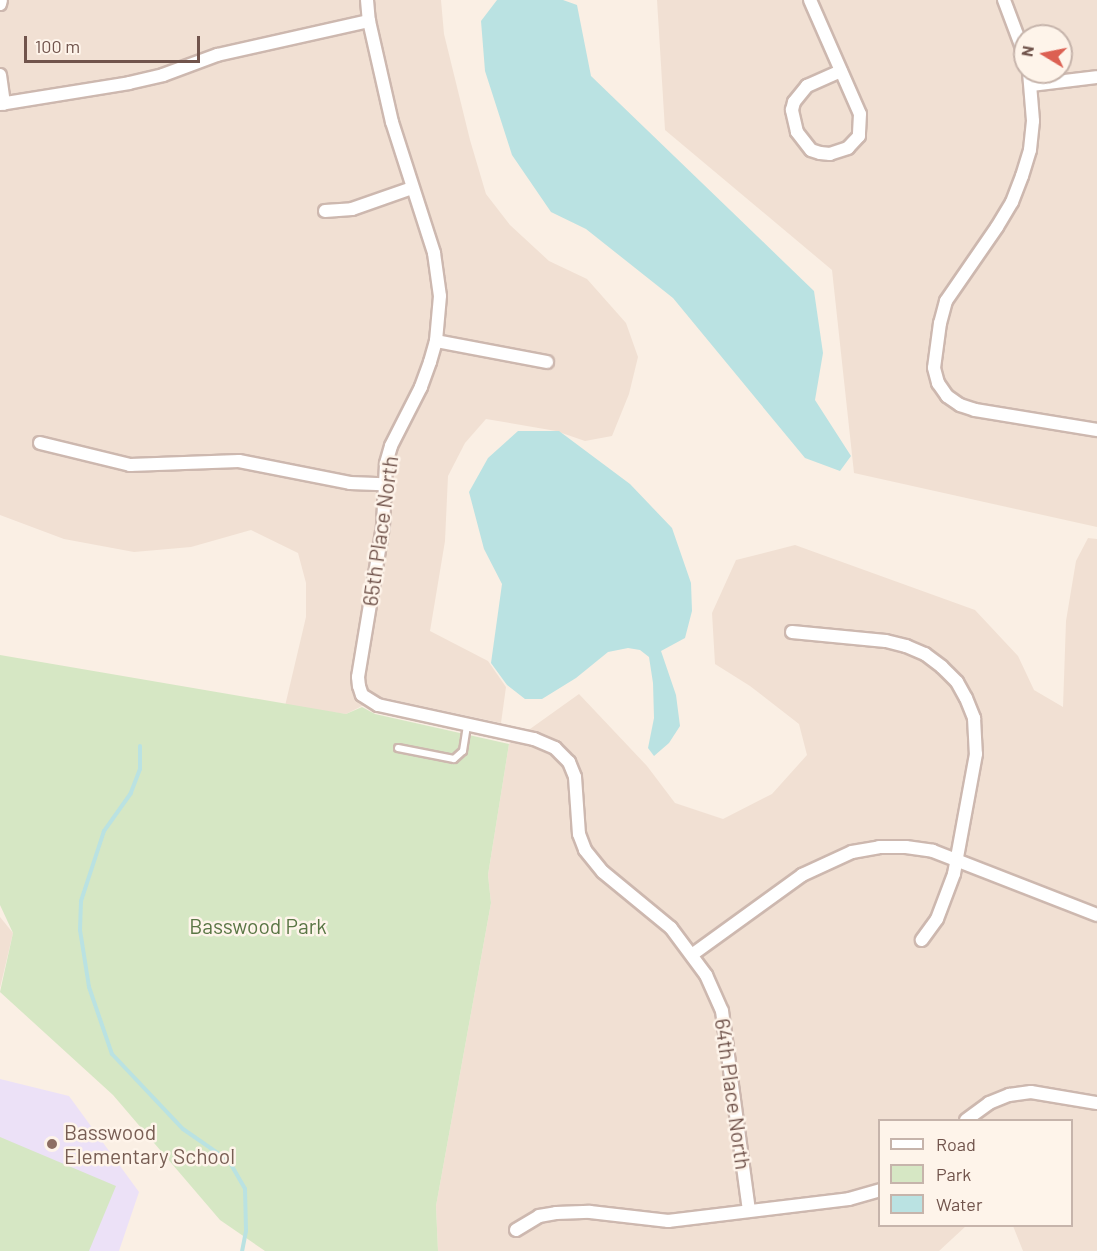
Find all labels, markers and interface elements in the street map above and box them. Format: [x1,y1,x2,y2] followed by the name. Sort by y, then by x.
[27,24,202,62] scale bar
[1013,24,1073,84] north arrow
[35,35,80,57] text: 100 m
[1016,44,1037,58] text: N
[357,454,403,608] street label: 65th Place North
[189,913,327,939] park label: Basswood Park
[710,1017,756,1171] street label: 64th Place North
[64,1119,235,1169] place label: Basswood Elementary School
[878,1119,1073,1227] legend
[936,1133,976,1155] text: Road
[45,1137,59,1151] marker: Basswood Elementary School
[936,1163,971,1185] text: Park
[936,1193,983,1215] text: Water

